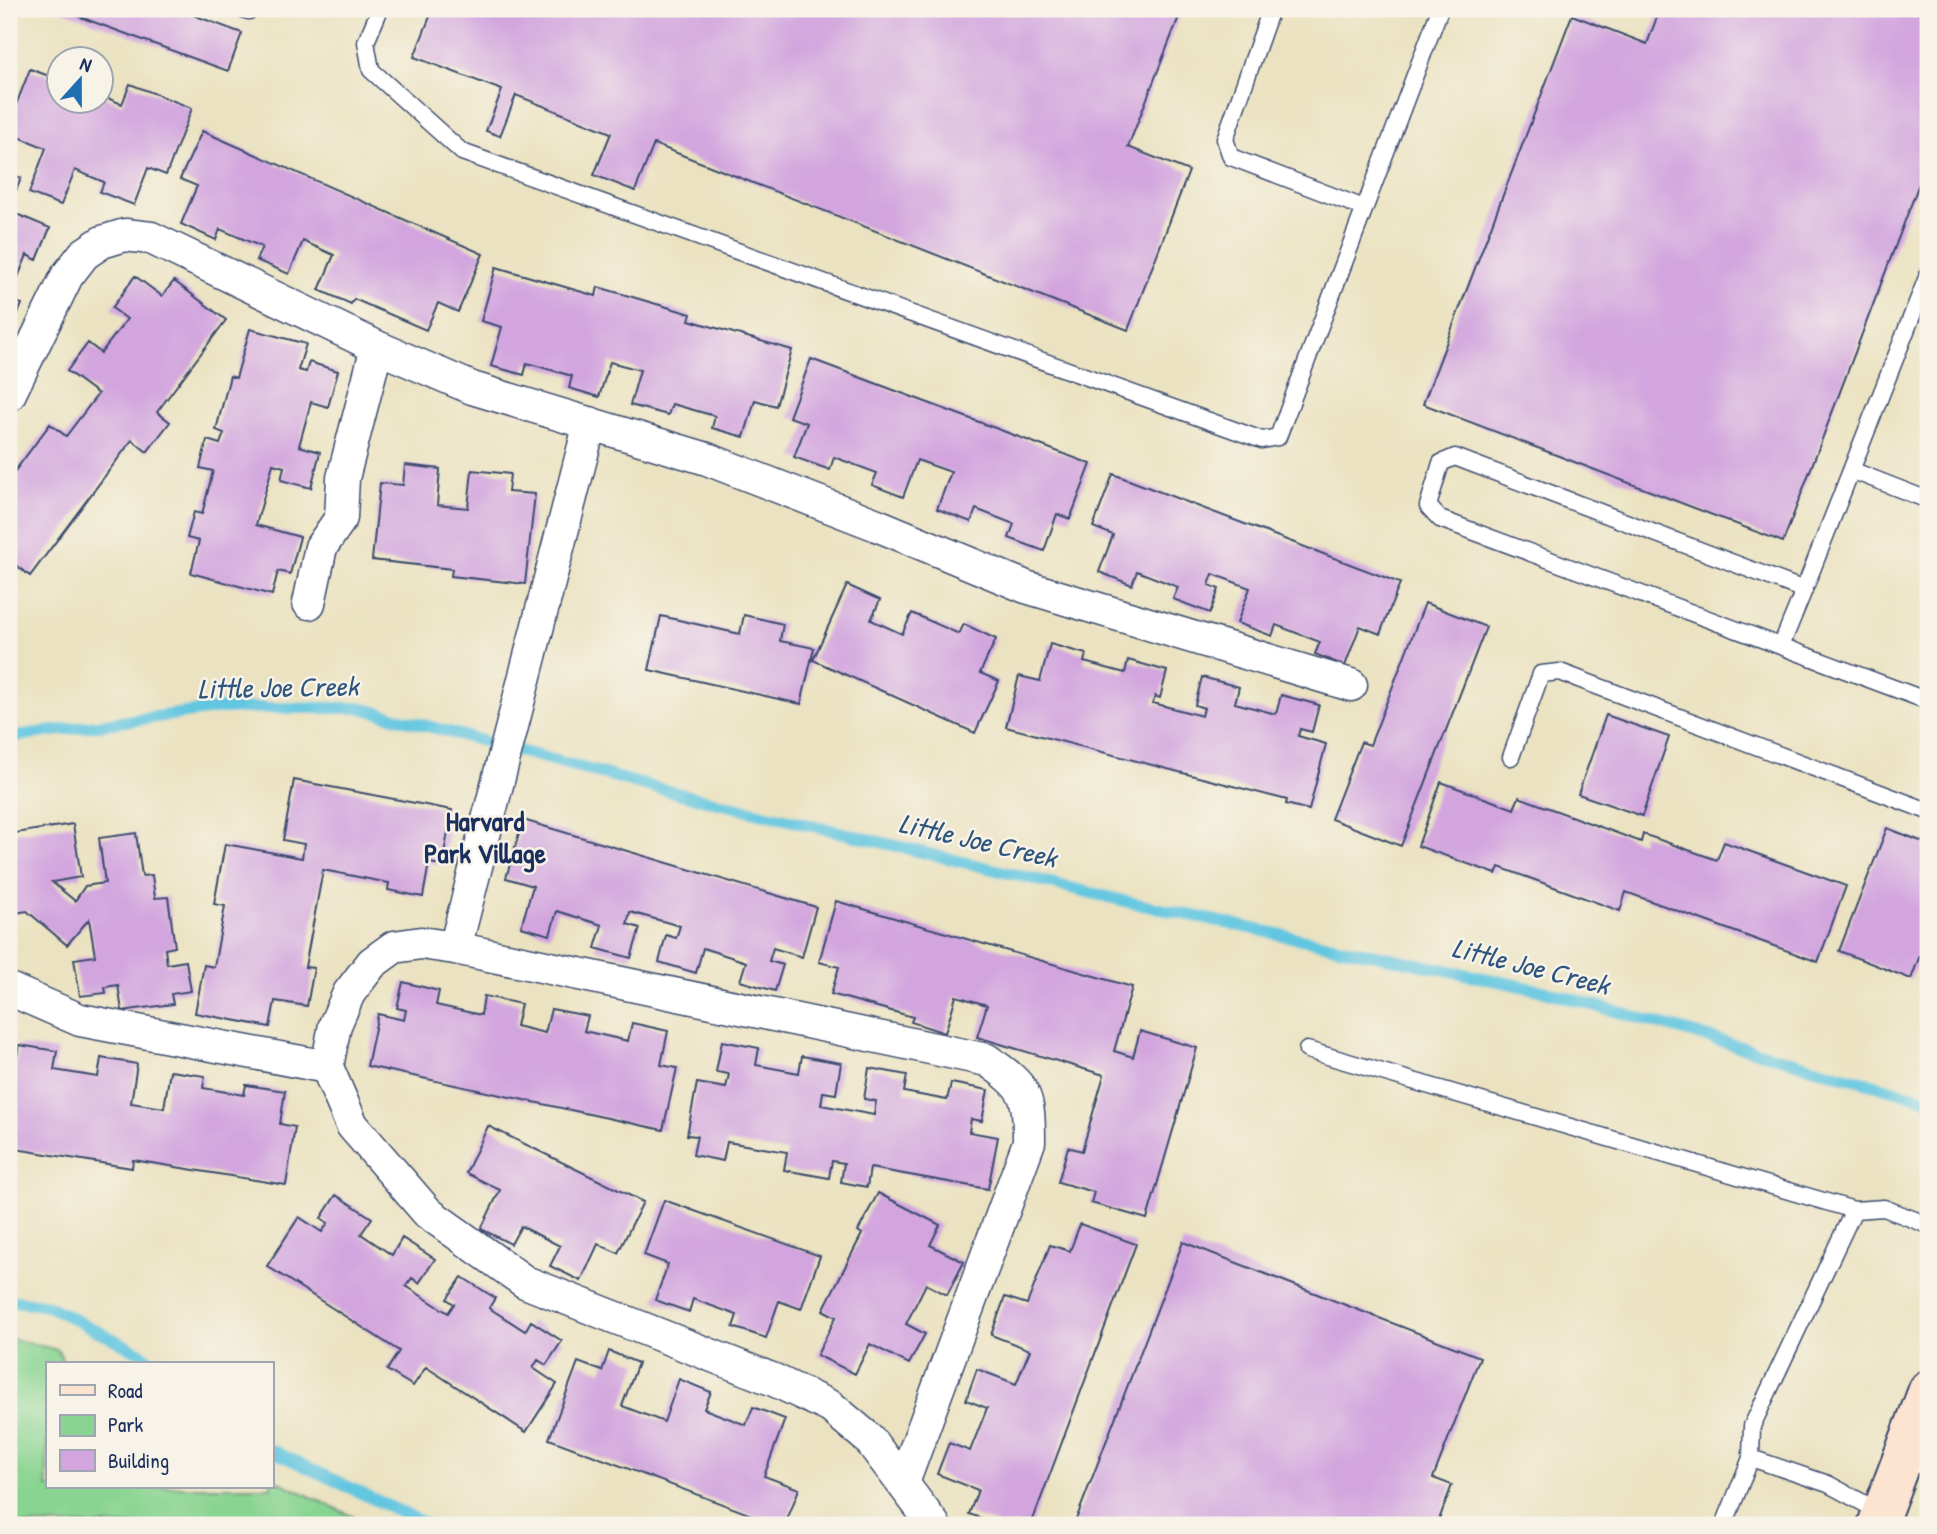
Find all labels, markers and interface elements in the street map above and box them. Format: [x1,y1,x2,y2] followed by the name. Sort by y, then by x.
[46,46,116,116] north arrow
[77,50,95,78] text: N
[198,667,361,707] water label: Little Joe Creek
[424,802,547,873] district label: Harvard Park Village
[896,803,1063,877] water label: Little Joe Creek
[1449,928,1616,1004] water label: Little Joe Creek
[46,1362,273,1488] legend
[108,1376,142,1405] text: Road
[108,1410,143,1439] text: Park
[108,1446,169,1475] text: Building

